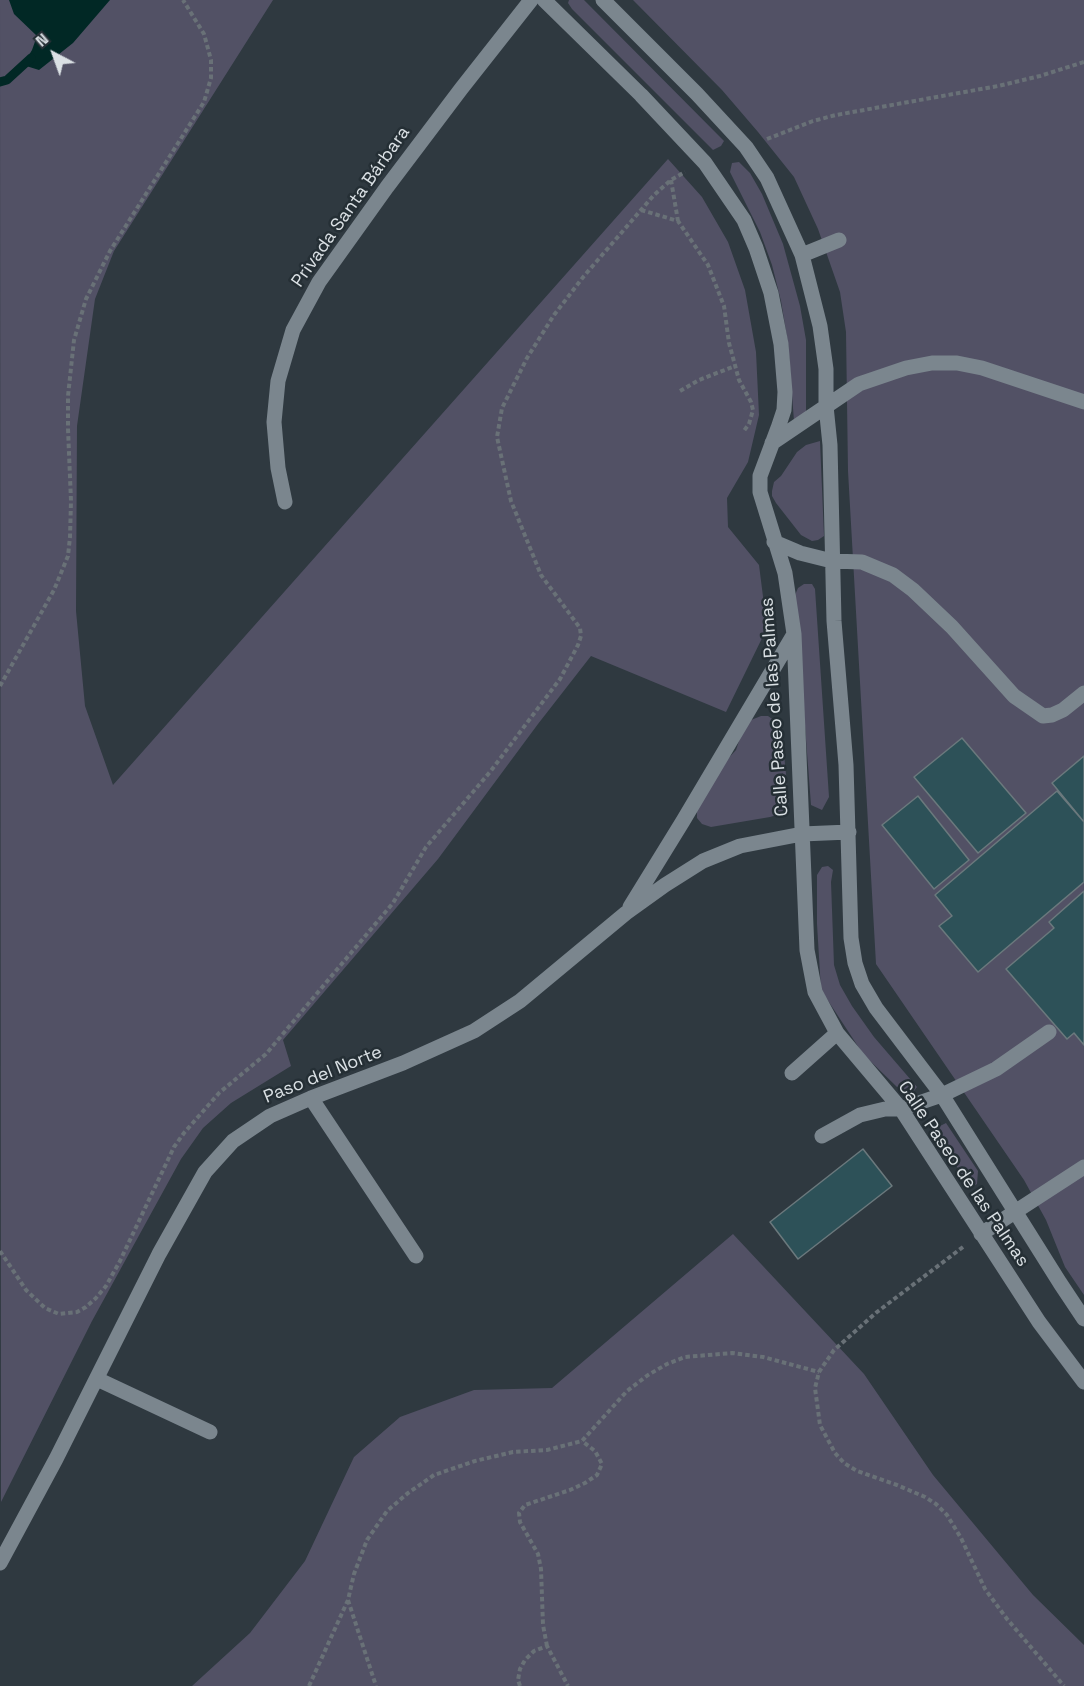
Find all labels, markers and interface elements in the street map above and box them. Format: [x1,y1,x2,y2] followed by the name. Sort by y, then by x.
[24,24,84,84] north arrow
[31,29,53,51] text: N
[287,122,415,292] street label: Privada Santa Bárbara
[757,597,793,817] street label: Calle Paseo de las Palmas
[261,1041,385,1109] street label: Paso del Norte
[893,1077,1033,1271] street label: Calle Paseo de las Palmas

